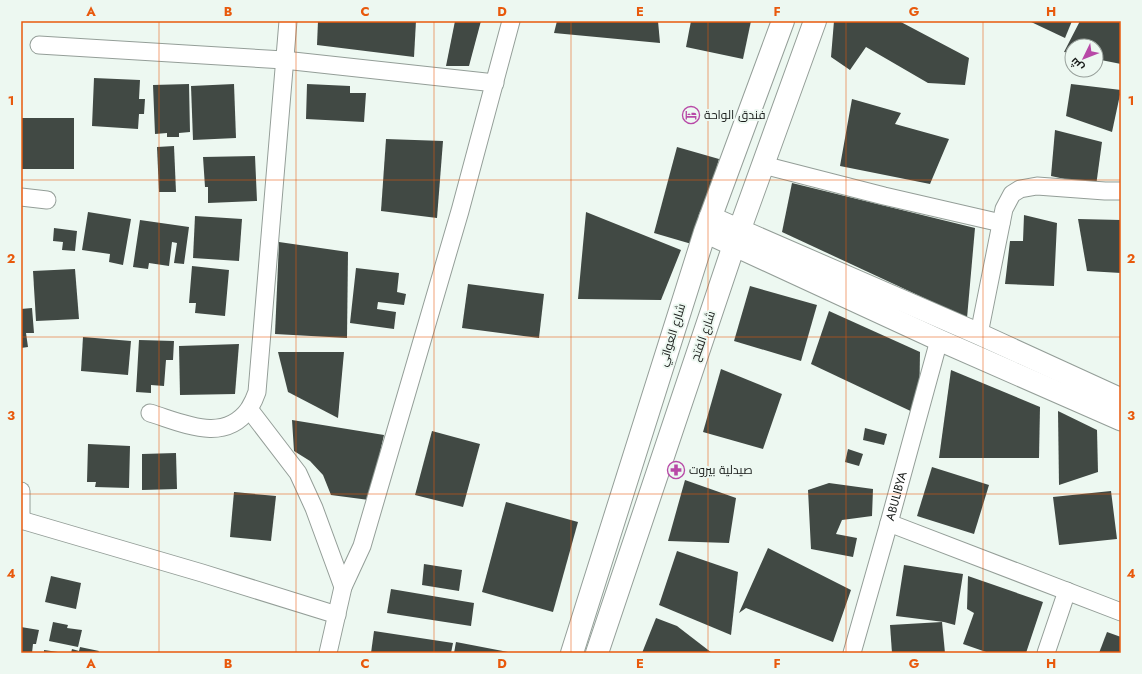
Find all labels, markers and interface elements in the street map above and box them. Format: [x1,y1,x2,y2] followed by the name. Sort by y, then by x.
[85,2,96,21] text: A
[224,2,233,21] text: B
[360,2,370,21] text: C
[497,2,507,21] text: D
[636,2,644,21] text: E
[773,2,781,21] text: F
[909,2,920,21] text: G
[1046,2,1056,21] text: H
[1064,38,1104,78] north arrow
[1066,54,1087,75] text: ش
[8,91,14,110] text: 1
[1128,91,1134,110] text: 1
[681,105,701,125] hotel icon: فندق الواحة
[704,106,765,124] place label: فندق الواحة
[7,249,15,268] text: 2
[1127,249,1135,268] text: 2
[654,301,691,369] street label: شارع العواتي
[686,308,720,364] street label: شارع الفتح
[7,406,15,425] text: 3
[1127,406,1135,425] text: 3
[666,460,686,480] pharmacy icon: صيدلية بيروت
[689,461,753,479] place label: صيدلية بيروت
[881,469,912,523] street label: ABULIBYA
[6,564,16,583] text: 4
[1126,564,1136,583] text: 4
[85,654,96,673] text: A
[224,654,233,673] text: B
[360,654,370,673] text: C
[497,654,507,673] text: D
[636,654,644,673] text: E
[773,654,781,673] text: F
[909,654,920,673] text: G
[1046,654,1056,673] text: H

